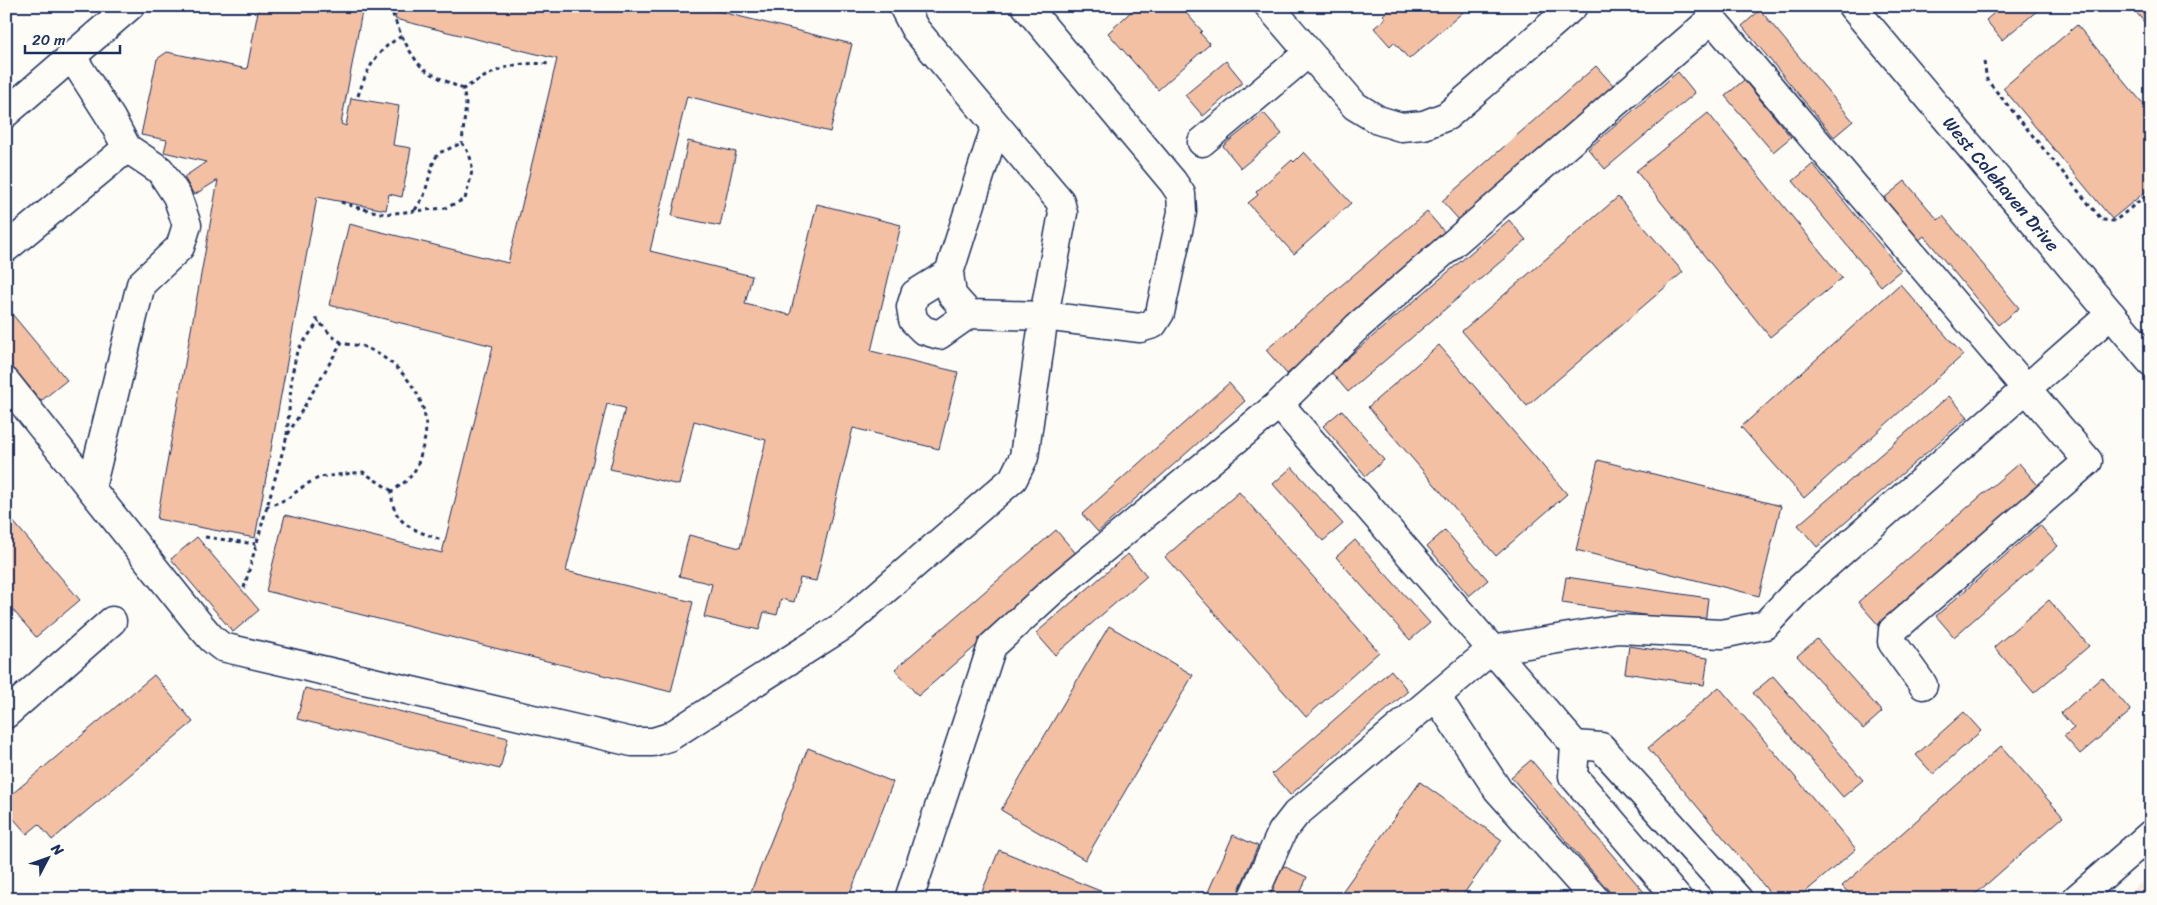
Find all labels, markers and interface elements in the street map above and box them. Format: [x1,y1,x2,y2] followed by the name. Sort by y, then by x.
[25,22,120,54] scale bar
[32,27,66,53] text: 20 m
[1934,109,2068,259] street label: West Colehaven Drive
[22,832,72,882] north arrow
[44,837,70,862] text: N

